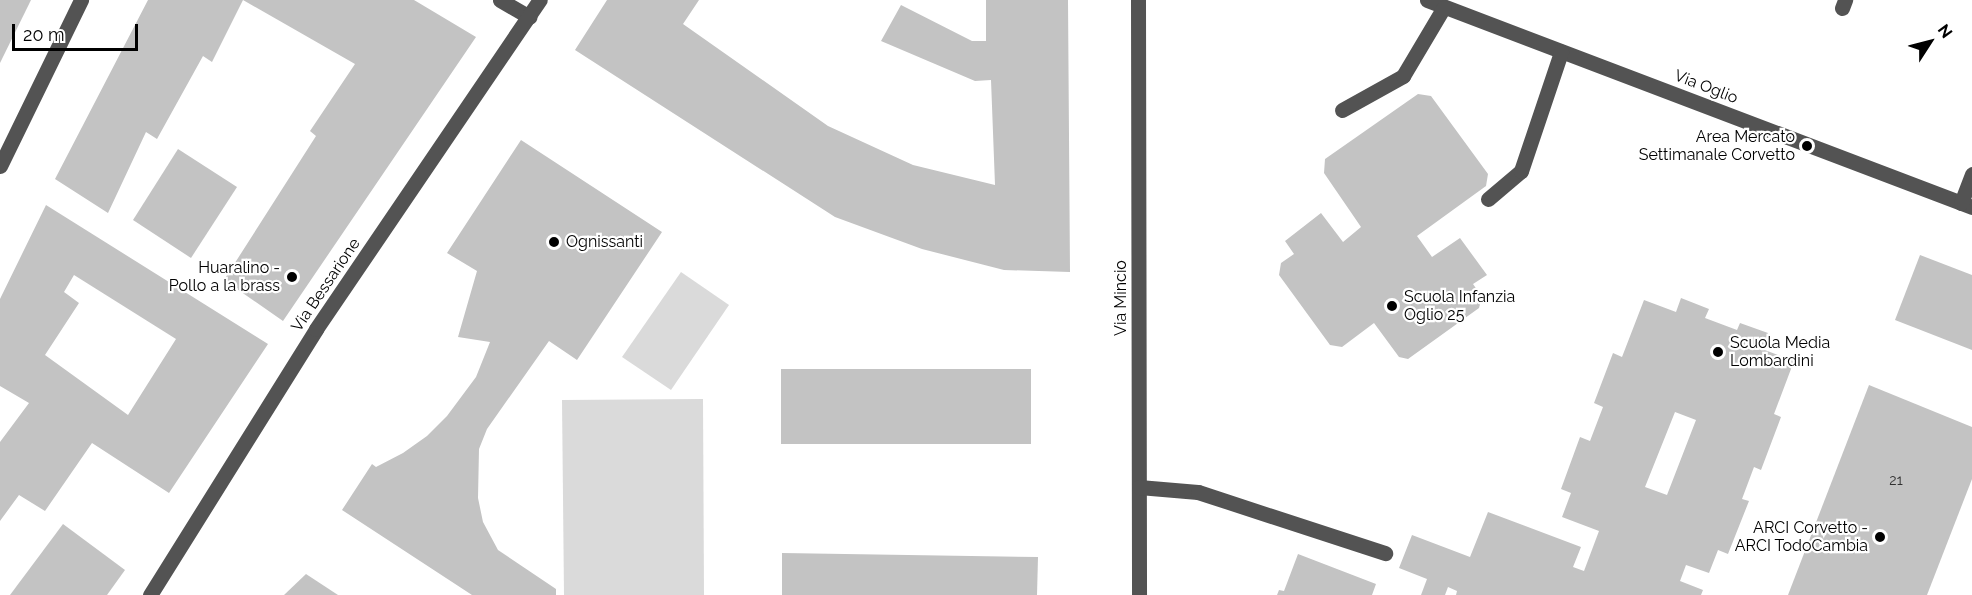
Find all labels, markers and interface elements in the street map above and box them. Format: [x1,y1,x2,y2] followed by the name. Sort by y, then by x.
[15,12,141,50] scale bar
[1900,12,1960,72] north arrow
[1934,21,1956,42] text: N
[23,24,65,45] text: 20 m
[1672,66,1740,108] street label: Via Oglio
[1639,127,1795,165] place label: Area Mercato Settimanale Corvetto
[1800,139,1814,153] marker: Area Mercato Settimanale Corvetto
[566,232,643,252] place label: Ognissanti
[288,235,364,335] street label: Via Bessarione
[547,235,561,249] marker: Ognissanti
[169,258,280,296] place label: Huaralino - Pollo a la brass
[1111,260,1131,336] street label: Via Mincio
[285,270,299,284] marker: Huaralino - Pollo a la brass
[1404,287,1515,325] place label: Scuola Infanzia Oglio 25
[1385,299,1399,313] marker: Scuola Infanzia Oglio 25
[1730,333,1830,371] place label: Scuola Media Lombardini
[1711,345,1725,359] marker: Scuola Media Lombardini
[1889,472,1903,488] house number: 21
[1734,518,1868,556] place label: ARCI Corvetto - ARCI TodoCambia
[1873,530,1887,544] marker: ARCI Corvetto - ARCI TodoCambia

